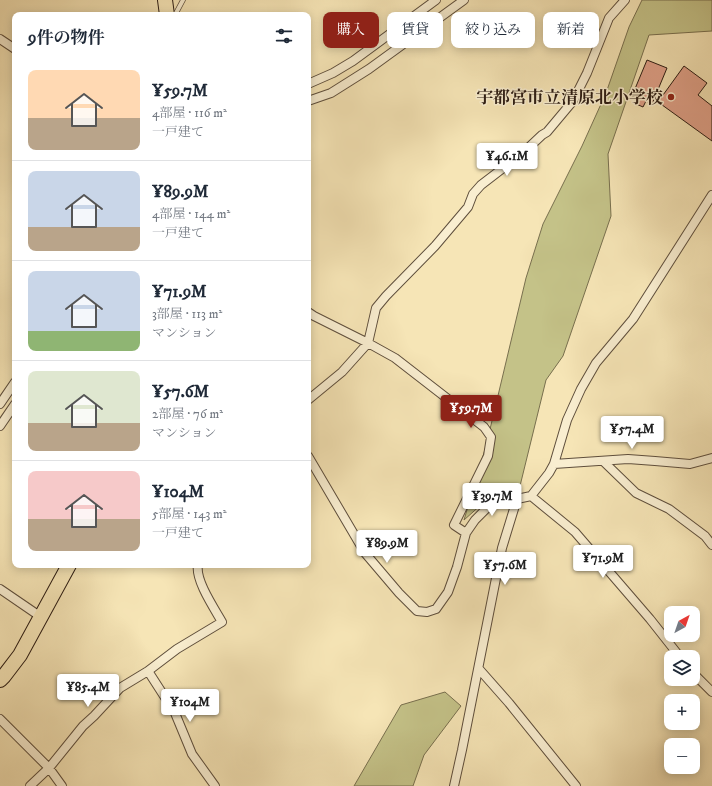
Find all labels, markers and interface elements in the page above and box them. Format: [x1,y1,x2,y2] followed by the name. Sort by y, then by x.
[323,12,379,48] chip: 購入
[387,12,443,48] chip: 賃貸
[451,12,535,48] chip: 絞り込み
[543,12,599,48] chip: 新着
[273,25,295,47] icon: filters
[28,27,104,49] text: 9件の物件
[152,80,208,102] text: ¥59.7M
[60,86,108,134] icon: home
[476,87,663,109] place label: 宇都宮市立清原北小学校
[666,92,676,102] marker: 宇都宮市立清原北小学校
[152,105,227,121] text: 4部屋 · 116 m²
[152,124,204,140] text: 一戸建て
[474,143,540,177] pin: ¥46.1M
[486,148,528,164] text: ¥46.1M
[152,181,208,203] text: ¥89.9M
[60,187,108,235] icon: home
[152,206,230,222] text: 4部屋 · 144 m²
[152,225,204,241] text: 一戸建て
[152,281,207,303] text: ¥71.9M
[60,287,108,335] icon: home
[152,306,222,322] text: 3部屋 · 113 m²
[152,325,216,341] text: マンション
[152,381,209,403] text: ¥57.6M
[60,387,108,435] icon: home
[438,395,504,429] pin: ¥59.7M
[450,400,492,416] text: ¥59.7M
[152,406,223,422] text: 2部屋 · 76 m²
[599,416,665,450] pin: ¥57.4M
[610,421,654,437] text: ¥57.4M
[152,425,216,441] text: マンション
[152,481,204,503] text: ¥104M
[459,483,525,517] pin: ¥39.7M
[60,487,108,535] icon: home
[471,488,513,504] text: ¥39.7M
[152,506,227,522] text: 5部屋 · 143 m²
[152,525,204,541] text: 一戸建て
[354,530,420,564] pin: ¥89.9M
[365,535,409,551] text: ¥89.9M
[570,545,636,579] pin: ¥71.9M
[582,550,624,566] text: ¥71.9M
[472,552,538,586] pin: ¥57.6M
[483,557,527,573] text: ¥57.6M
[664,606,700,642] north arrow
[664,606,700,774] map controls
[664,650,700,686] button: layers
[55,674,121,708] pin: ¥85.4M
[66,679,110,695] text: ¥85.4M
[162,689,218,723] pin: ¥104M
[170,694,210,710] text: ¥104M
[664,694,700,730] button: +
[664,738,700,774] button: −

